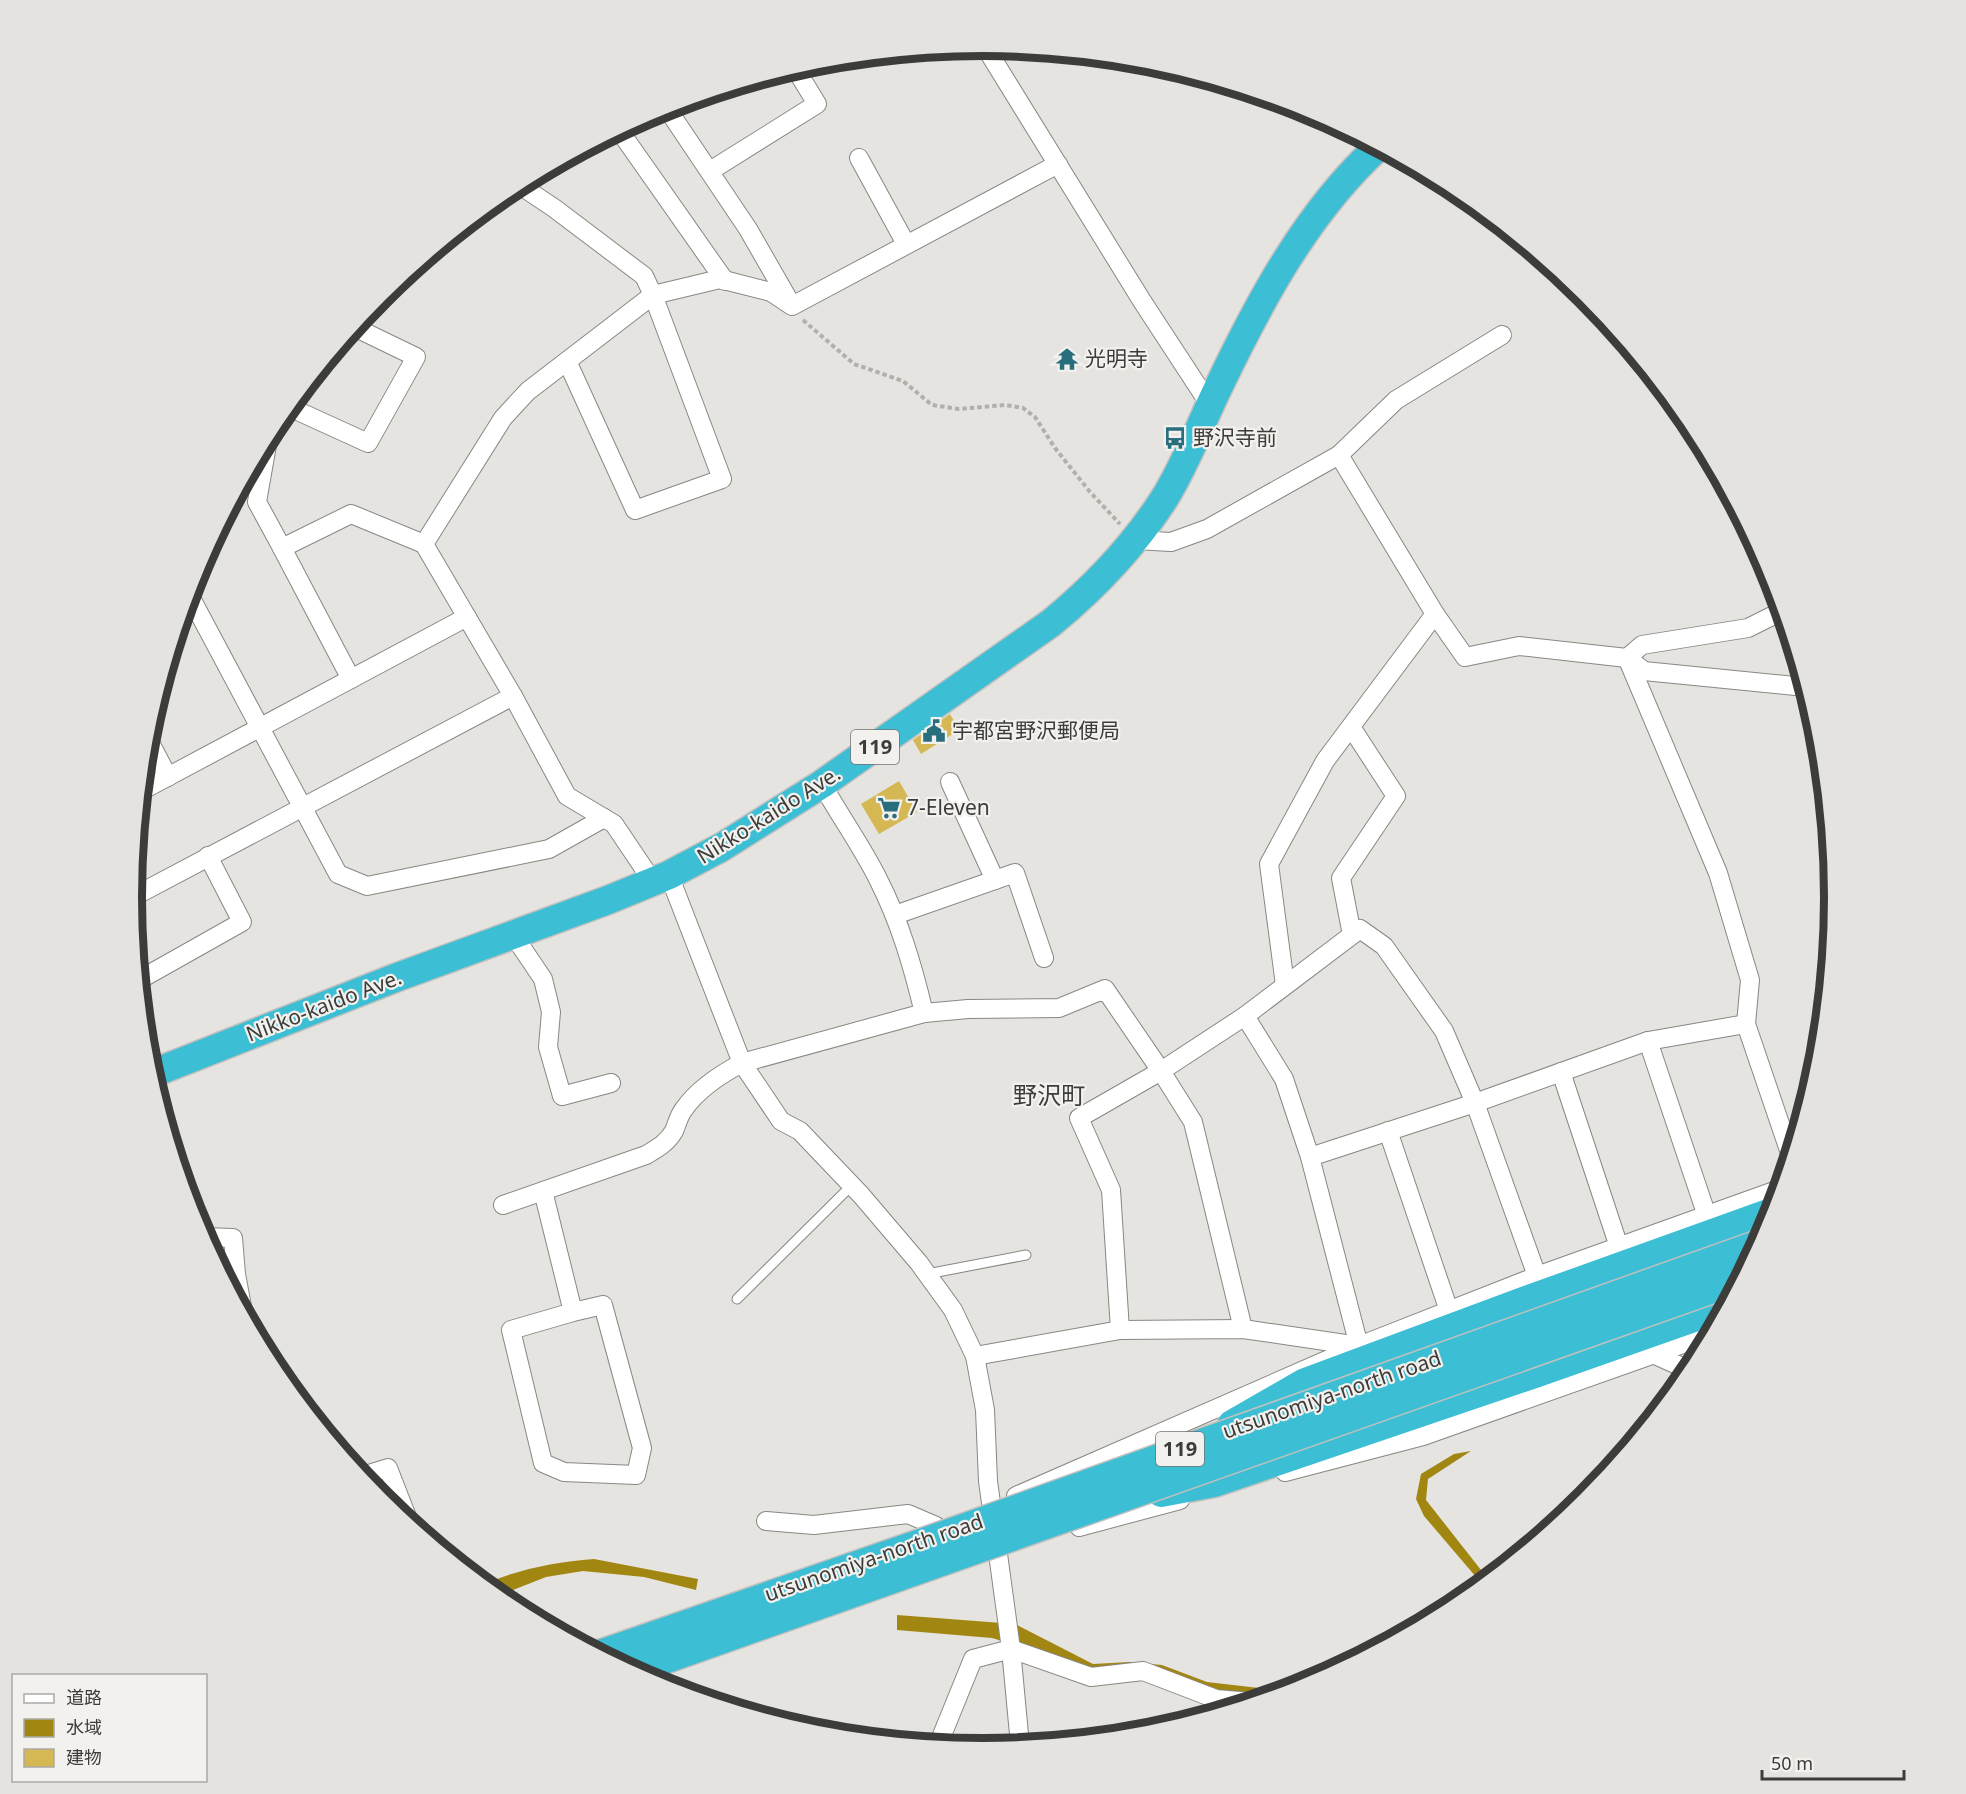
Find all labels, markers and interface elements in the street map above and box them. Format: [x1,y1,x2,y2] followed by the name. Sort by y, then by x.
[1085,344,1148,372] place label: 光明寺
[1054,346,1080,372] temple icon: 光明寺
[1193,423,1277,451] place label: 野沢寺前
[1162,425,1188,451] bus stop icon: 野沢寺前
[952,716,1120,744] place label: 宇都宮野沢郵便局
[921,718,947,744] public building icon: 宇都宮野沢郵便局
[851,730,899,764] road number: 119
[691,759,846,870] street label: Nikko-kaido Ave.
[907,793,990,821] place label: 7-Eleven
[876,795,902,821] supermarket icon: 7-Eleven
[242,963,405,1048] street label: Nikko-kaido Ave.
[1013,1078,1085,1111] district label: 野沢町
[1219,1343,1445,1445] street label: utsunomiya-north road
[1156,1432,1204,1466] road number: 119
[761,1506,987,1608] street label: utsunomiya-north road
[12,1674,207,1782] legend
[66,1685,102,1709] text: 道路
[66,1715,102,1739] text: 水域
[1762,1743,1904,1781] scale bar
[66,1745,102,1769] text: 建物
[1771,1751,1813,1775] text: 50 m

